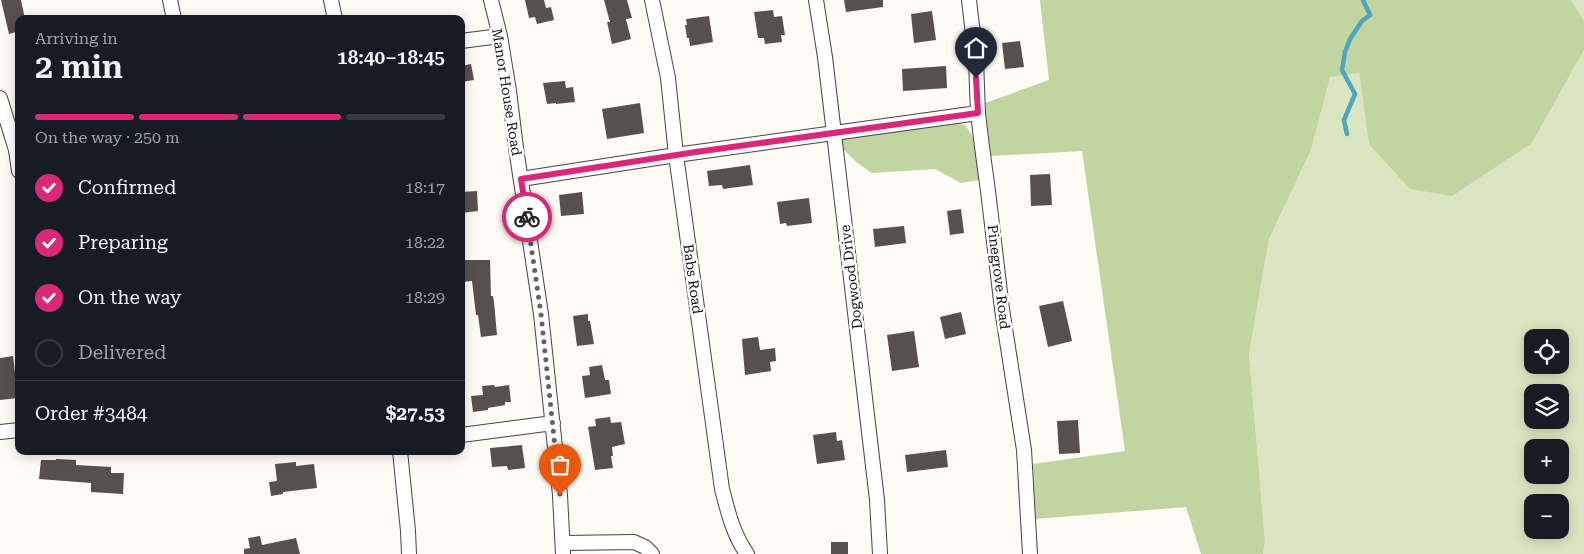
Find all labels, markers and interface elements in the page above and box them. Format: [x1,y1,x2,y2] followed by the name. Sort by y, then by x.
[489,27,525,157] street label: Manor House Road
[955,27,997,78] pin
[35,29,118,48] text: Arriving in
[962,34,990,62] icon: home
[337,46,445,69] text: 18:40–18:45
[35,48,123,86] text: 2 min
[35,128,180,147] text: On the way · 250 m
[35,174,63,202] icon: check
[78,176,176,199] text: Confirmed
[405,178,445,197] text: 18:17
[502,192,552,242] courier
[513,203,541,231] icon: bike
[837,224,865,330] street label: Dogwood Drive
[985,224,1013,330] street label: Pinegrove Road
[35,229,63,257] icon: check
[78,231,168,254] text: Preparing
[405,233,445,252] text: 18:22
[680,243,706,315] street label: Babs Road
[35,284,63,312] icon: check
[78,286,181,309] text: On the way
[405,288,445,307] text: 18:29
[1524,329,1569,539] map controls
[1524,329,1569,374] button: locate
[78,341,166,364] text: Delivered
[1524,384,1569,429] button: layers
[35,402,147,425] text: Order #3484
[386,402,445,425] text: $27.53
[1524,439,1569,484] button: +
[539,444,581,495] pin
[546,451,574,479] icon: bag
[1524,494,1569,539] button: −

